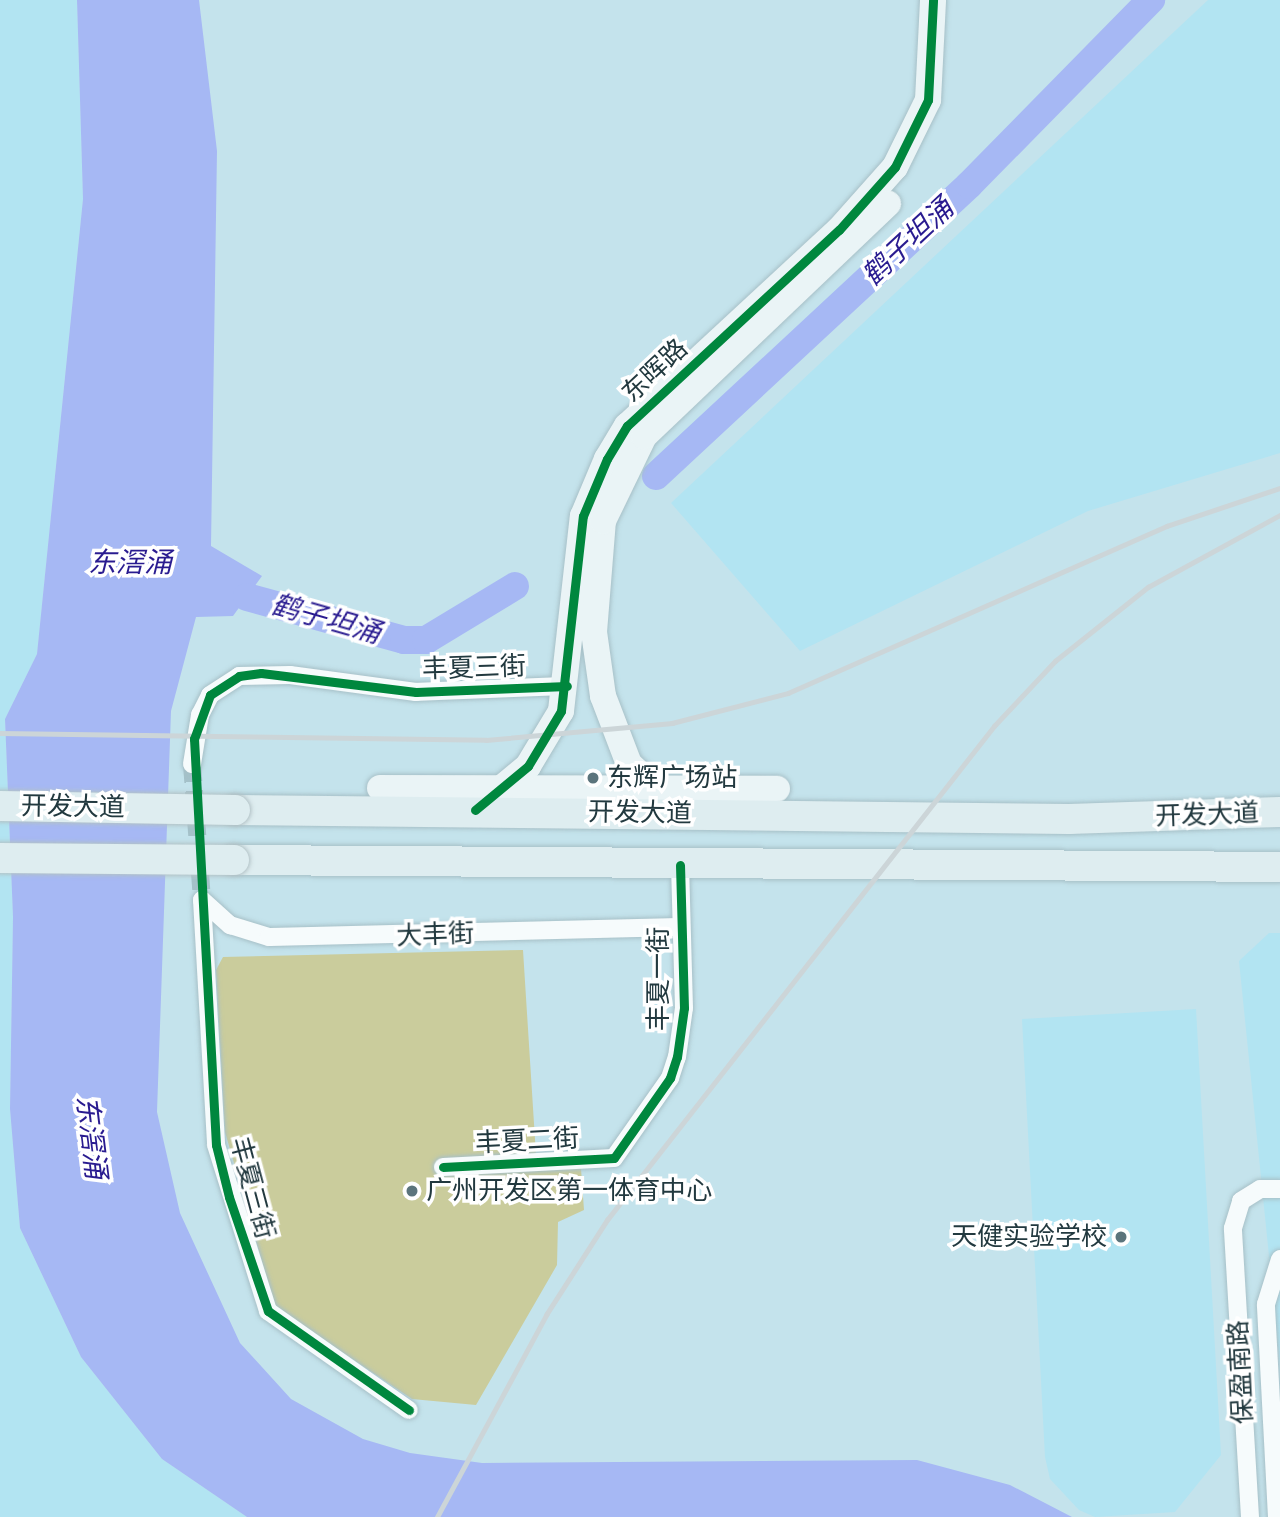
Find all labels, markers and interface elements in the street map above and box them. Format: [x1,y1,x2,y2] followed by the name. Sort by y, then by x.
[856,192,960,292] water label: 鹤子坦涌
[616,333,694,409] street label: 东晖路
[88,546,172,580] water label: 东滘涌
[268,587,384,651] water label: 鹤子坦涌
[421,651,527,685] street label: 丰夏三街
[607,762,737,794] place label: 东辉广场站
[585,770,601,786] marker: 东辉广场站
[21,790,125,824] street label: 开发大道
[588,796,692,830] street label: 开发大道
[1154,798,1260,832] street label: 开发大道
[395,918,475,952] street label: 大丰街
[643,927,675,1031] street label: 丰夏一街
[69,1093,113,1181] water label: 东滘涌
[474,1123,580,1159] street label: 丰夏二街
[223,1134,281,1242] street label: 丰夏三街
[426,1175,712,1207] place label: 广州开发区第一体育中心
[404,1183,420,1199] marker: 广州开发区第一体育中心
[951,1221,1107,1253] place label: 天健实验学校
[1113,1229,1129,1245] marker: 天健实验学校
[1223,1319,1259,1425] street label: 保盈南路

